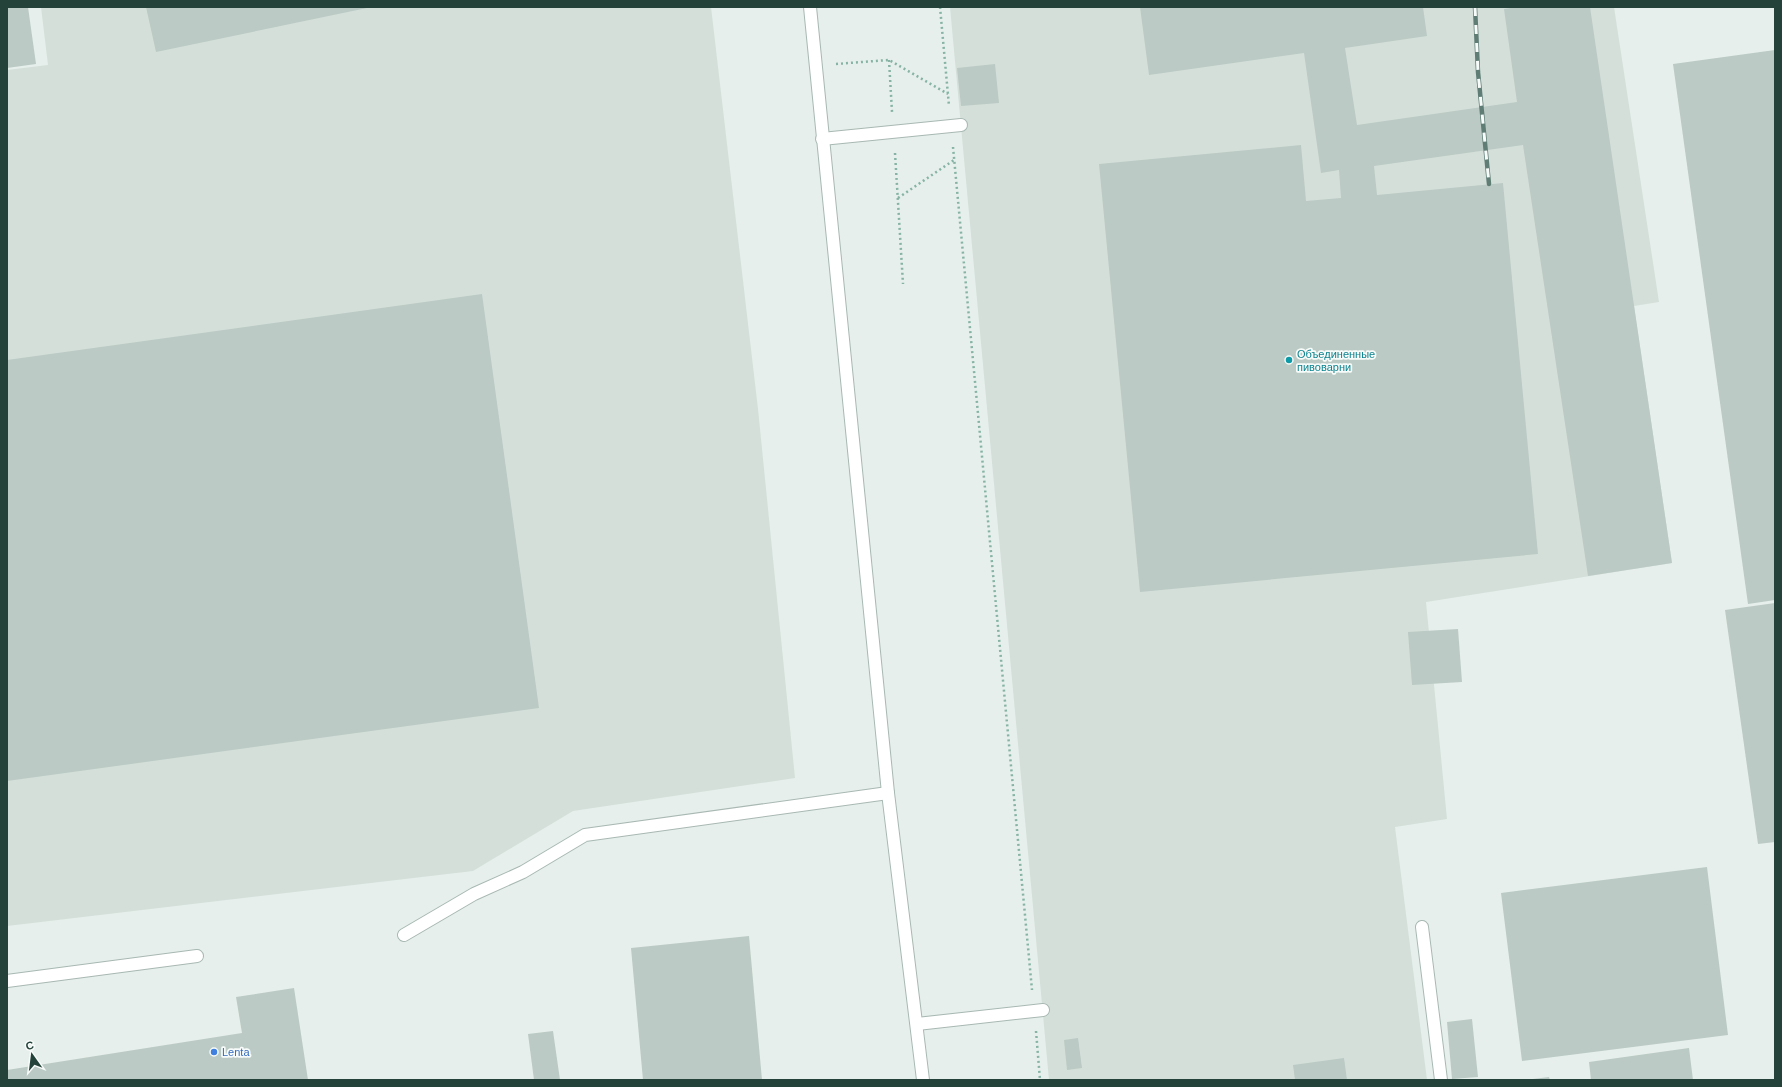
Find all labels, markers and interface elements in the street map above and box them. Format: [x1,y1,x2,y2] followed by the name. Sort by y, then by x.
[1297,348,1375,373] place label: Объединенные пивоварни
[1284,355,1294,365] marker: Объединенные пивоварни
[12,1035,52,1075] north arrow
[24,1039,35,1052] text: С
[222,1046,250,1058] place label: Lenta
[209,1047,219,1057] marker: Lenta

